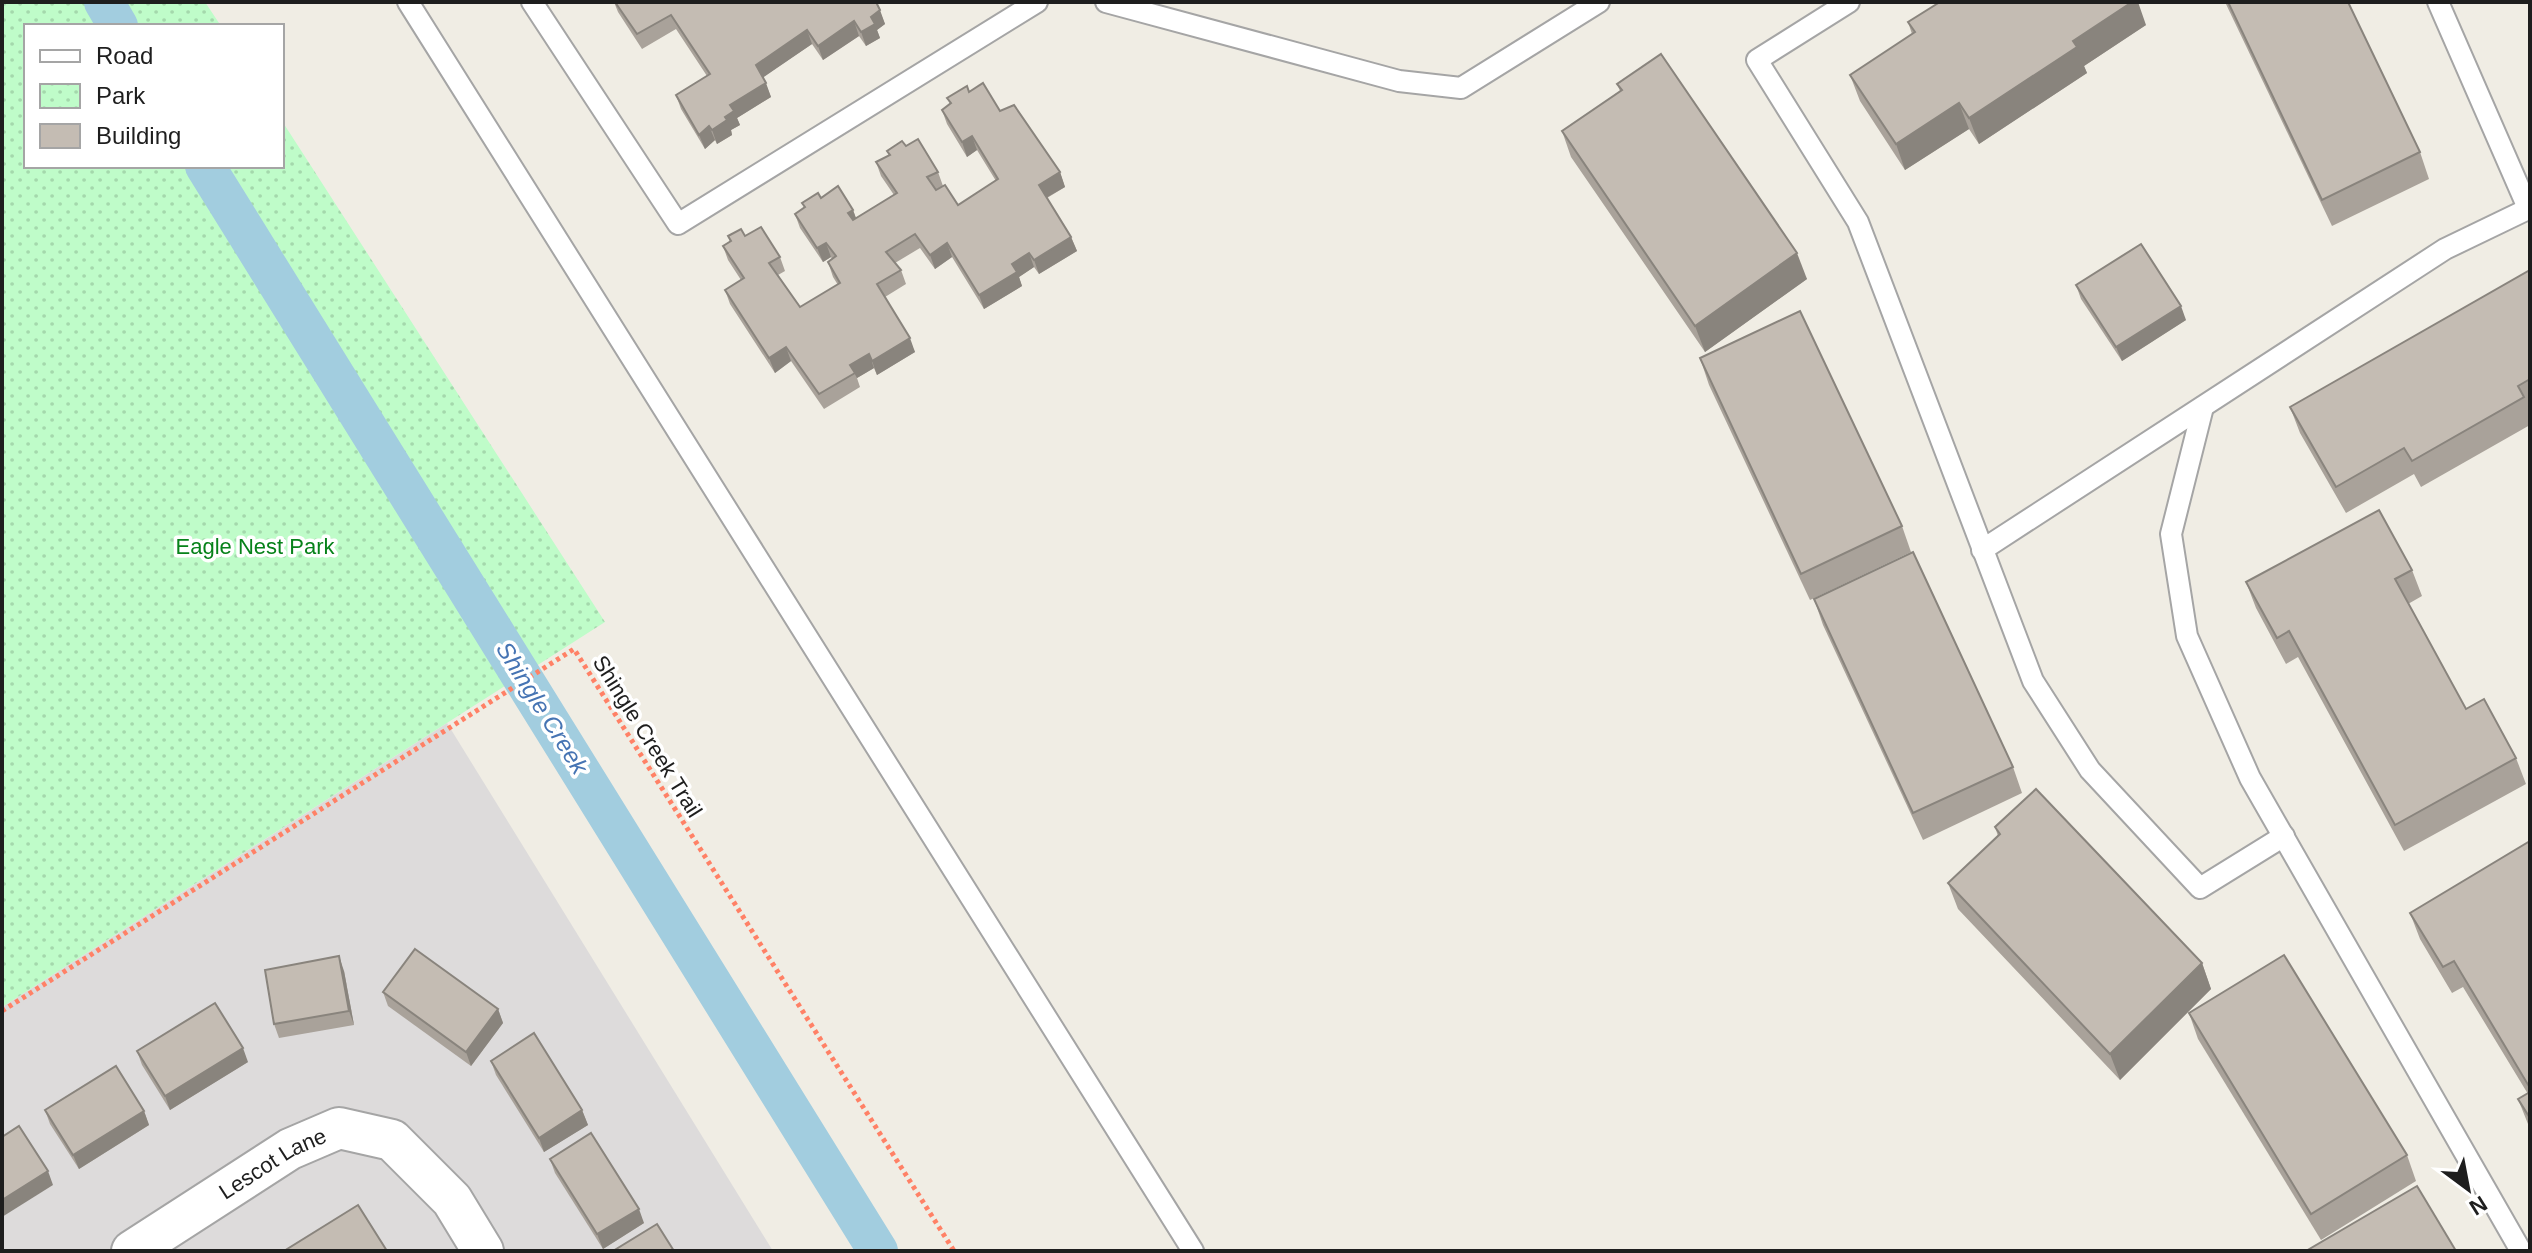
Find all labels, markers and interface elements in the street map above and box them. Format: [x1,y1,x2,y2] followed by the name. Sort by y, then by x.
[24,24,284,168] legend
[96,42,153,69] text: Road
[96,82,146,109] text: Park
[96,122,181,149] text: Building
[176,534,335,559] park label: Eagle Nest Park
[491,637,595,781] water label: Shingle Creek
[588,651,707,822] street label: Shingle Creek Trail
[215,1123,330,1204] street label: Lescot Lane
[2428,1149,2508,1229] north arrow
[2465,1191,2492,1220] text: N

